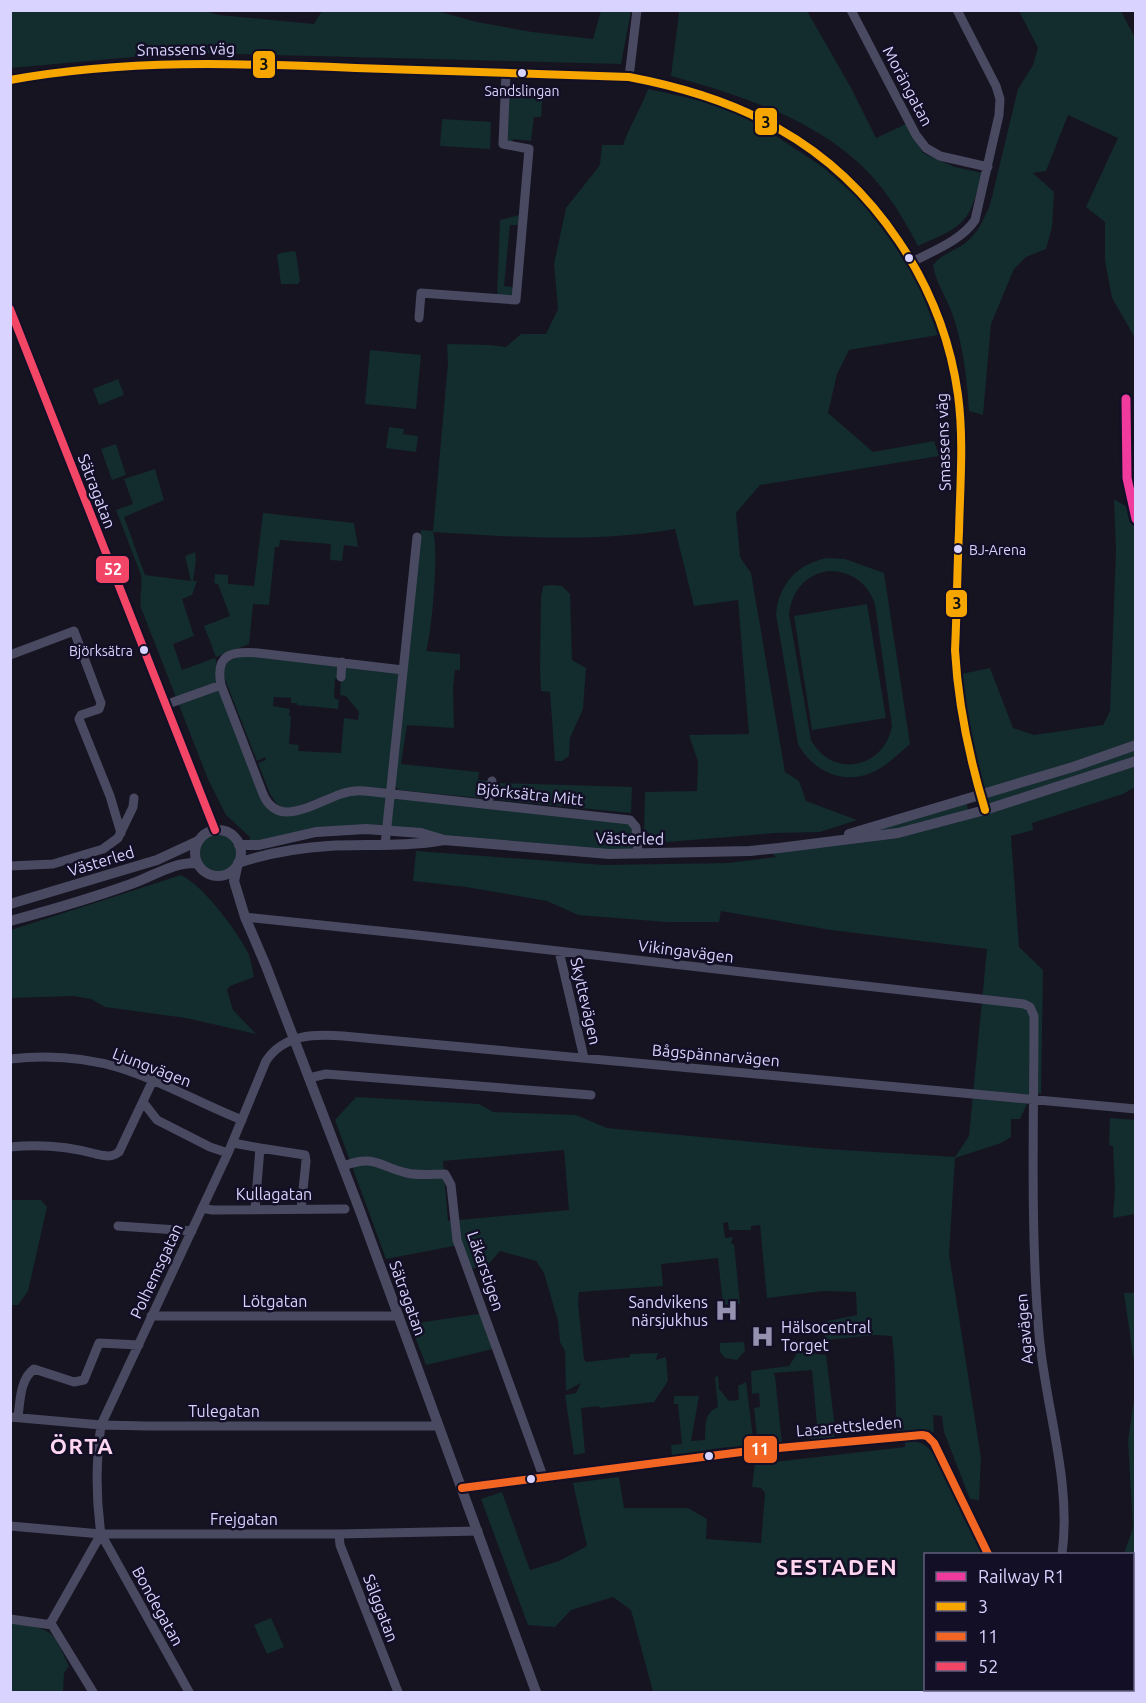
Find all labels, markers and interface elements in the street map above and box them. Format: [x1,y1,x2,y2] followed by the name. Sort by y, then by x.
[137,39,235,59] street label: Smassens väg
[879,43,937,129] street label: Morängatan
[252,50,276,79] line badge: 3
[259,55,269,73] text: 3
[516,67,528,79] marker: Sandslingan
[484,83,560,99] place label: Sandslingan
[754,107,778,136] line badge: 3
[761,113,771,131] text: 3
[903,252,915,264] unlabelled marker
[932,393,954,491] street label: Smassens väg
[75,451,119,531] street label: Sätragatan
[969,542,1026,558] place label: BJ-Arena
[952,543,964,555] marker: BJ-Arena
[95,555,130,584] line badge: 52
[104,560,122,578] text: 52
[945,589,968,618] line badge: 3
[952,594,962,612] text: 3
[69,643,133,659] place label: Björksätra
[138,644,150,656] marker: Björksätra
[476,779,585,809] street label: Björksätra Mitt
[596,828,664,848] street label: Västerled
[66,842,136,880] street label: Västerled
[637,936,735,966] street label: Vikingavägen
[567,956,605,1046] street label: Skyttevägen
[651,1040,781,1070] street label: Bågspännarvägen
[110,1044,194,1090] street label: Ljungvägen
[236,1185,312,1203] street label: Kullagatan
[126,1221,186,1321] street label: Polhemsgatan
[464,1229,508,1313] street label: Läkarstigen
[386,1258,430,1338] street label: Sätragatan
[243,1292,307,1310] street label: Lötgatan
[628,1293,708,1329] place label: Sandvikens närsjukhus
[1012,1293,1036,1365] street label: Agavägen
[713,1298,739,1324] hospital icon: Sandvikens närsjukhus
[781,1318,871,1354] place label: Hälsocentral Torget
[750,1323,776,1349] hospital icon: Hälsocentral Torget
[188,1402,260,1420] street label: Tulegatan
[795,1412,903,1440] street label: Lasarettsleden
[50,1433,114,1458] district label: ÖRTA
[743,1435,778,1464] line badge: 11
[751,1440,769,1458] text: 11
[703,1450,715,1462] unlabelled marker
[525,1473,537,1485] unlabelled marker
[210,1510,278,1528] street label: Frejgatan
[924,1553,1134,1691] legend
[776,1554,898,1579] district label: SESTADEN
[129,1563,187,1649] street label: Bondegatan
[978,1566,1065,1586] text: Railway R1
[360,1572,402,1644] street label: Sälggatan
[978,1596,988,1616] text: 3
[978,1626,998,1646] text: 11
[978,1656,998,1676] text: 52

